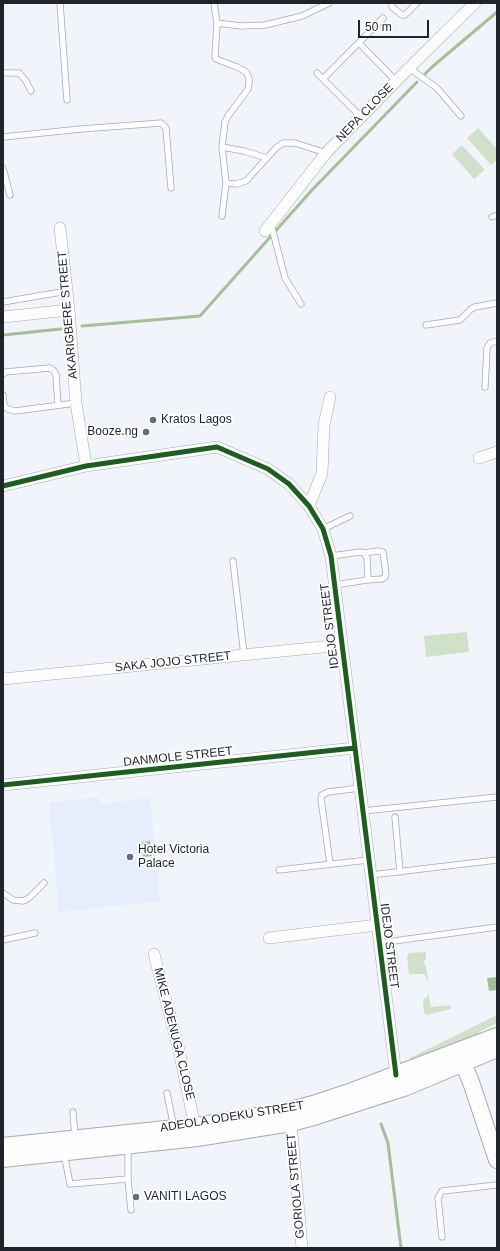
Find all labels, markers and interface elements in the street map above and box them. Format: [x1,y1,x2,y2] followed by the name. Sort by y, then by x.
[360,12,431,38] scale bar
[365,20,392,34] text: 50 m
[333,81,397,145] street label: NEPA CLOSE
[55,250,81,380] street label: AKARIGBERE STREET
[161,413,232,427] place label: Kratos Lagos
[148,415,158,425] marker: Kratos Lagos
[87,425,138,439] place label: Booze.ng
[141,427,151,437] marker: Booze.ng
[318,582,342,670] street label: IDEJO STREET
[114,649,232,675] street label: SAKA JOJO STREET
[123,744,233,770] street label: DANMOLE STREET
[138,843,209,871] place label: Hotel Victoria Palace
[125,852,135,862] marker: Hotel Victoria Palace
[377,902,401,990] street label: IDEJO STREET
[151,966,197,1102] street label: MIKE ADENUGA CLOSE
[159,1099,305,1135] street label: ADEOLA ODEKU STREET
[284,1133,308,1239] street label: GORIOLA STREET
[144,1190,226,1204] place label: VANITI LAGOS
[131,1192,141,1202] marker: VANITI LAGOS

